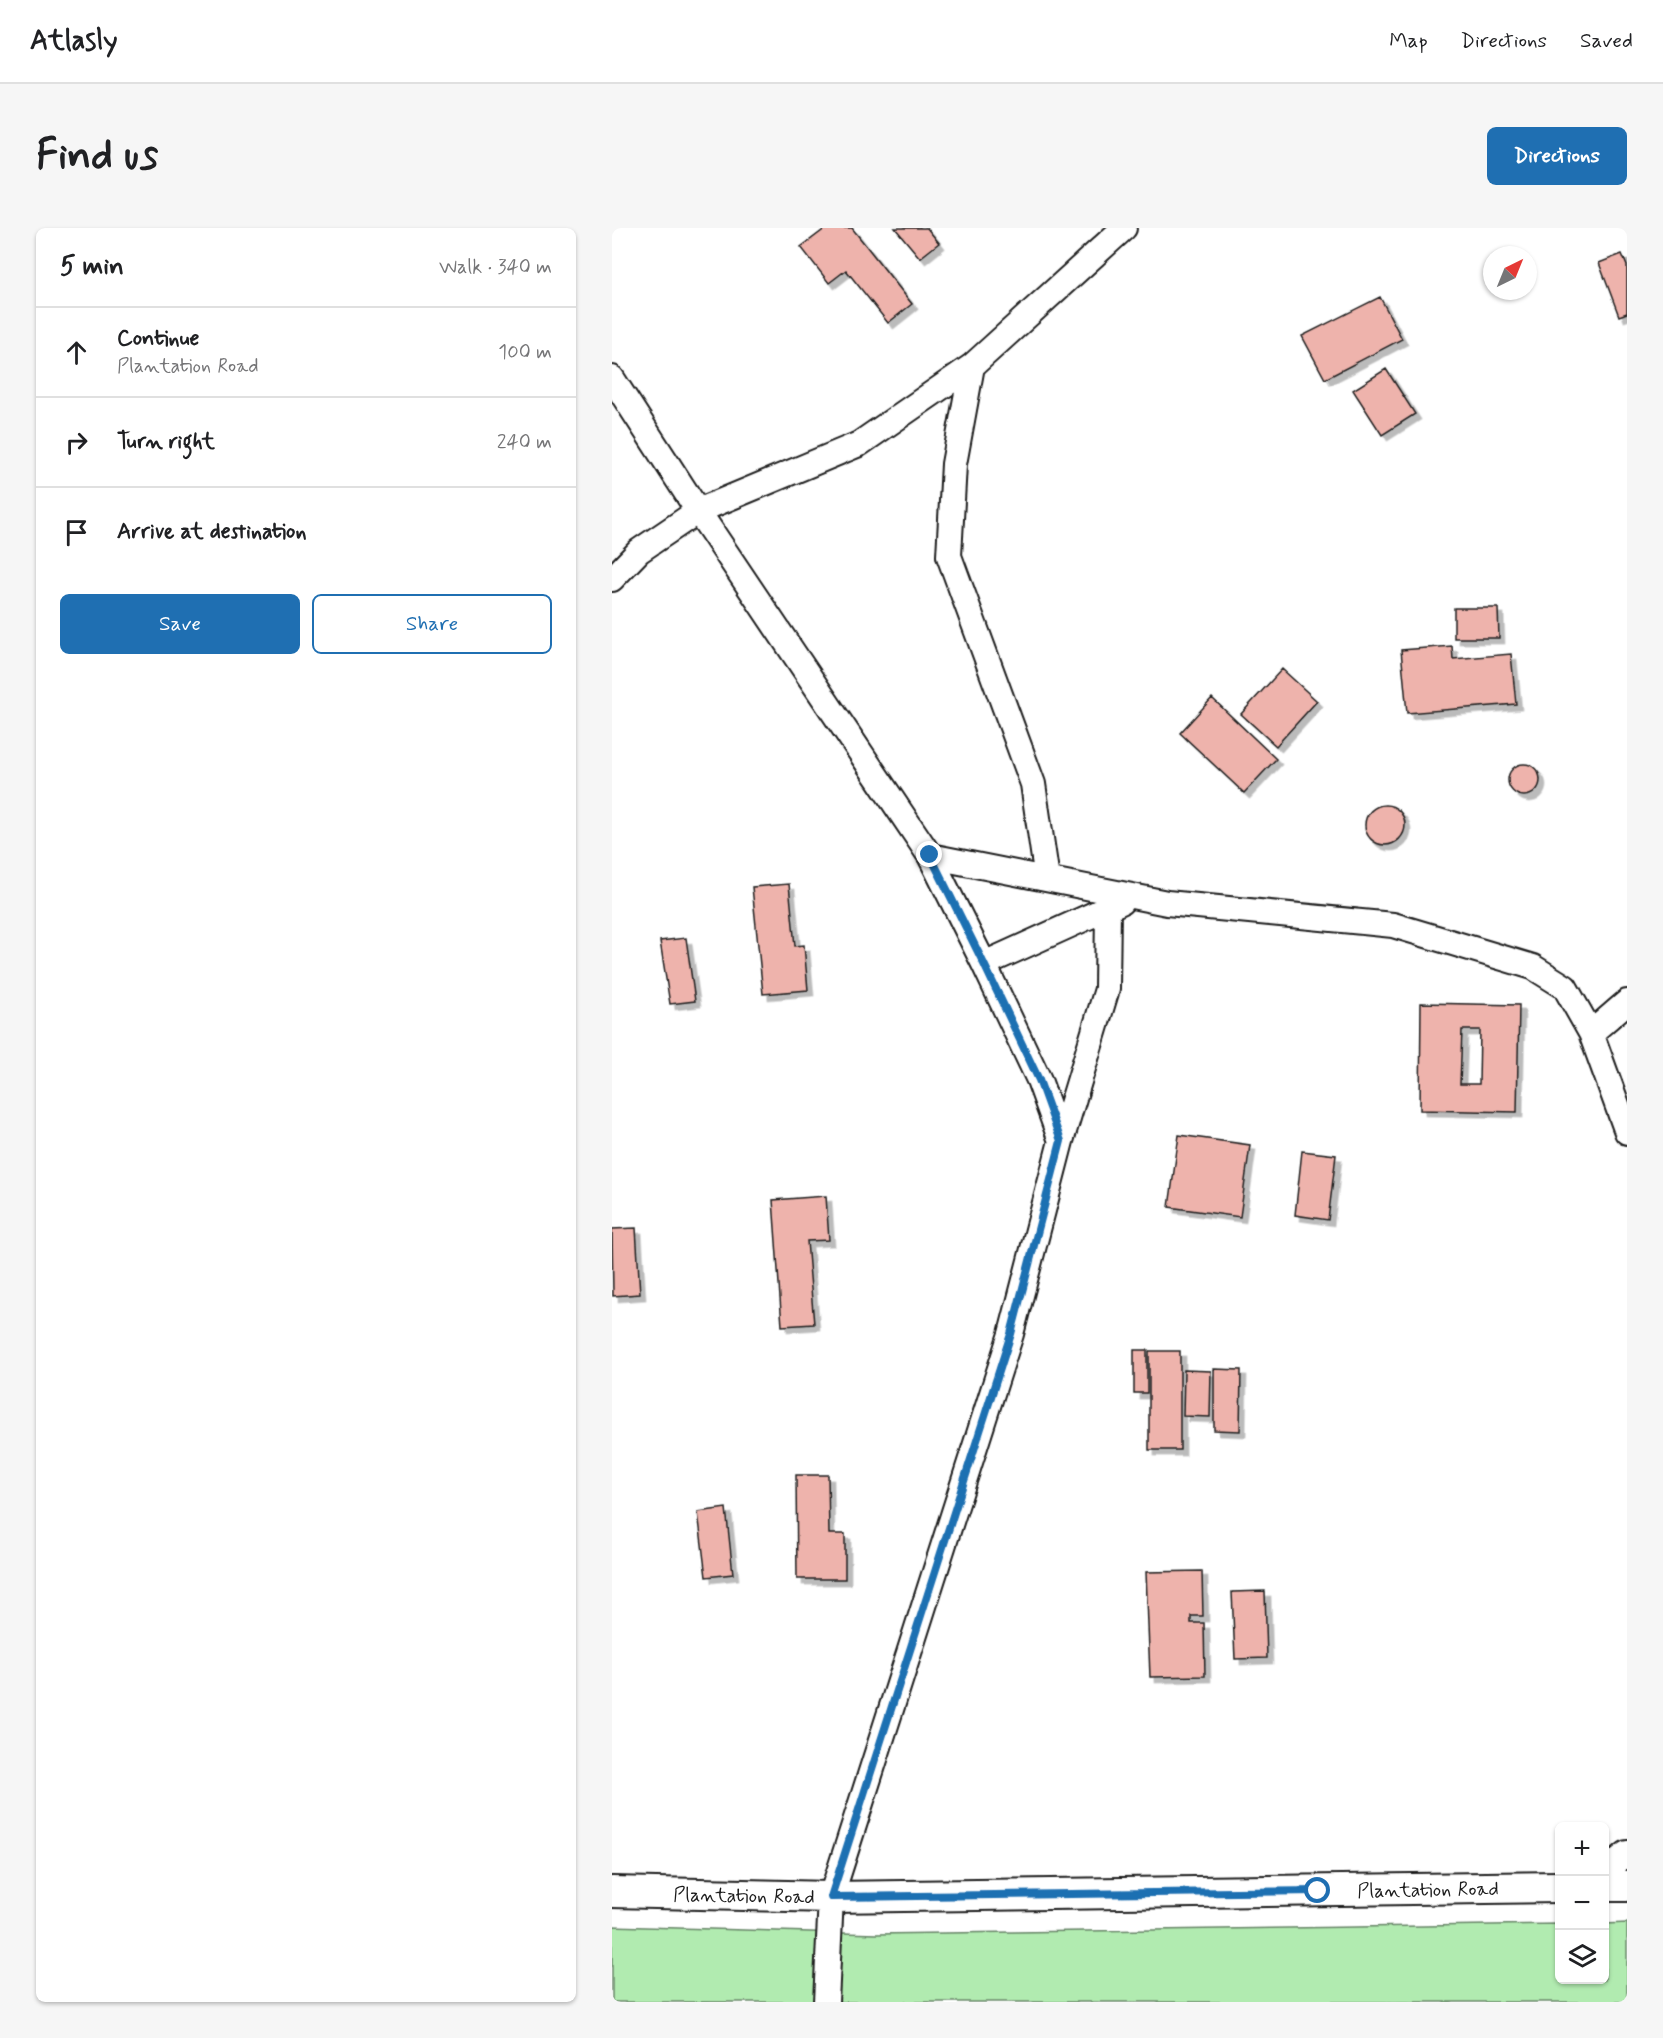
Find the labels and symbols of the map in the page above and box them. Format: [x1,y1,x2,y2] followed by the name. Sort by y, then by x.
[1483,246,1537,300] north arrow
[916,841,942,867] route end
[1357,1876,1499,1905] street label: Plantation Road
[1304,1877,1330,1903] route start
[673,1882,815,1911] street label: Plantation Road

